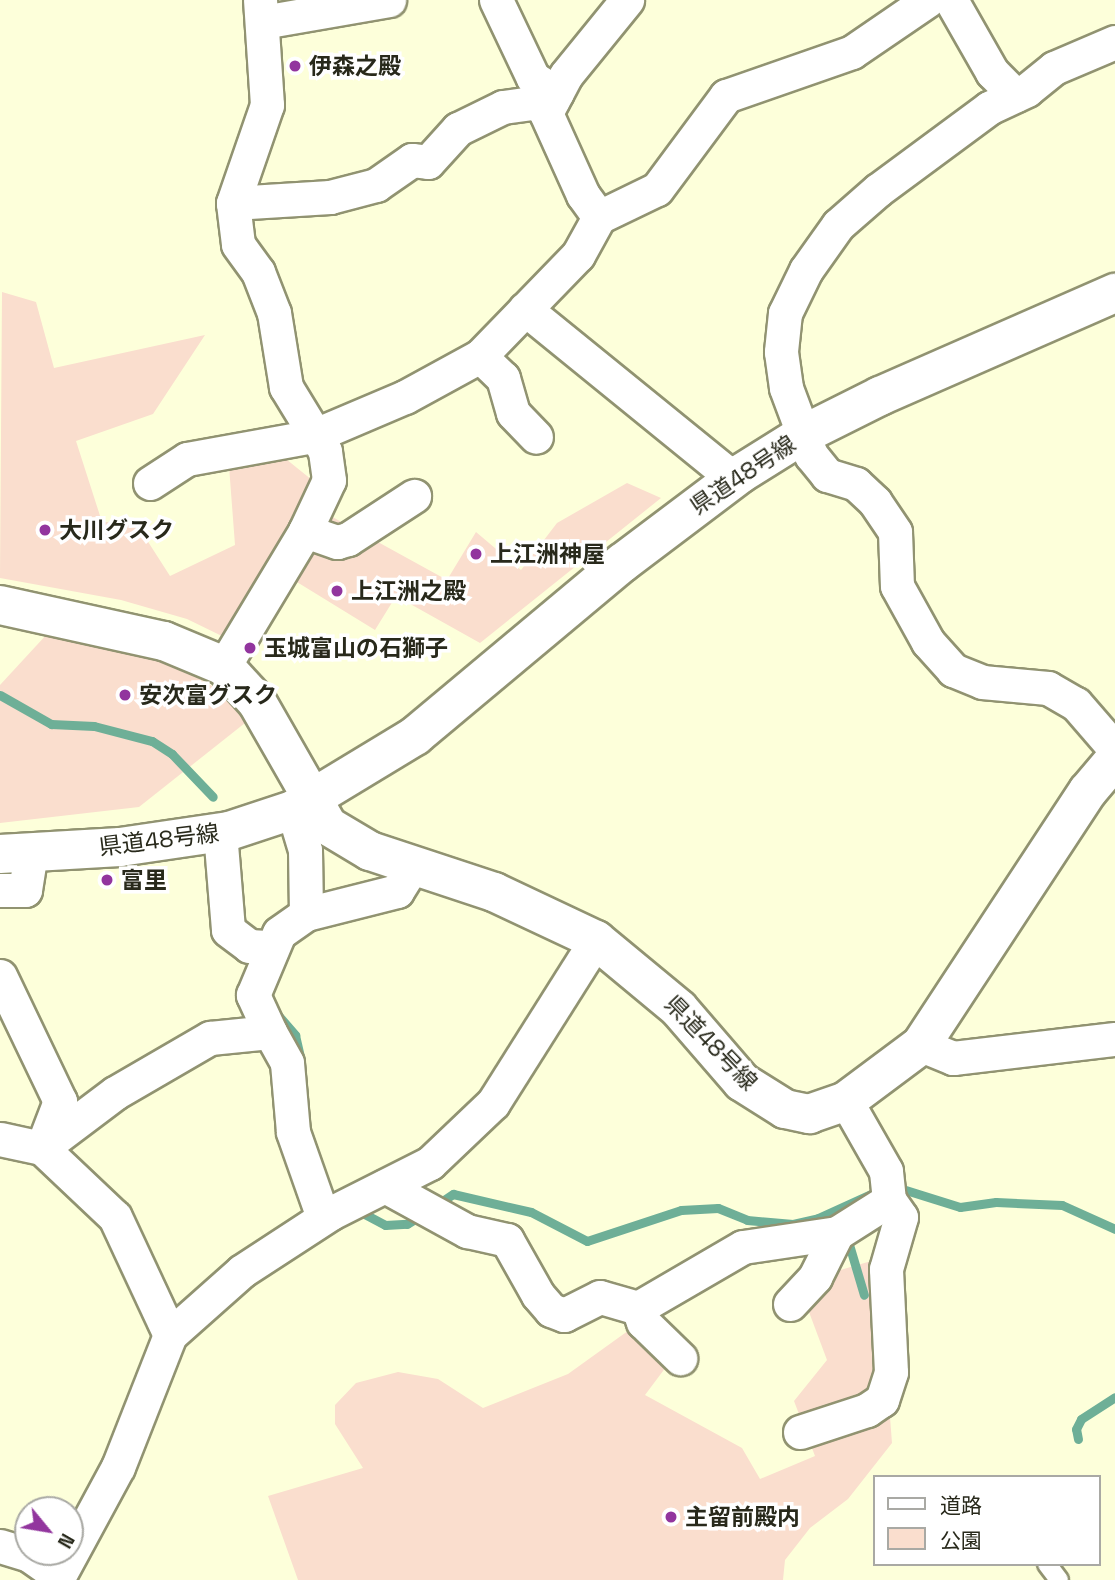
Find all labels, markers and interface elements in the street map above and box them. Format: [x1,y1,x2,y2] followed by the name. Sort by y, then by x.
[309,52,401,80] place label: 伊森之殿
[287,58,303,74] marker: 伊森之殿
[685,430,801,520] street label: 県道48号線
[59,516,174,544] place label: 大川グスク
[37,522,53,538] marker: 大川グスク
[490,540,605,568] place label: 上江洲神屋
[468,546,484,562] marker: 上江洲神屋
[351,577,466,605] place label: 上江洲之殿
[329,583,345,599] marker: 上江洲之殿
[264,634,448,662] place label: 玉城富山の石獅子
[242,640,258,656] marker: 玉城富山の石獅子
[139,681,277,709] place label: 安次富グスク
[117,687,133,703] marker: 安次富グスク
[97,819,221,861] street label: 県道48号線
[121,866,167,894] place label: 富里
[99,872,115,888] marker: 富里
[659,990,763,1096] street label: 県道48号線
[874,1475,1101,1566] legend
[940,1492,982,1519] text: 道路
[14,1496,84,1566] north arrow
[685,1503,800,1531] place label: 主留前殿内
[663,1509,679,1525] marker: 主留前殿内
[940,1527,982,1554] text: 公園
[52,1529,80,1553] text: N

